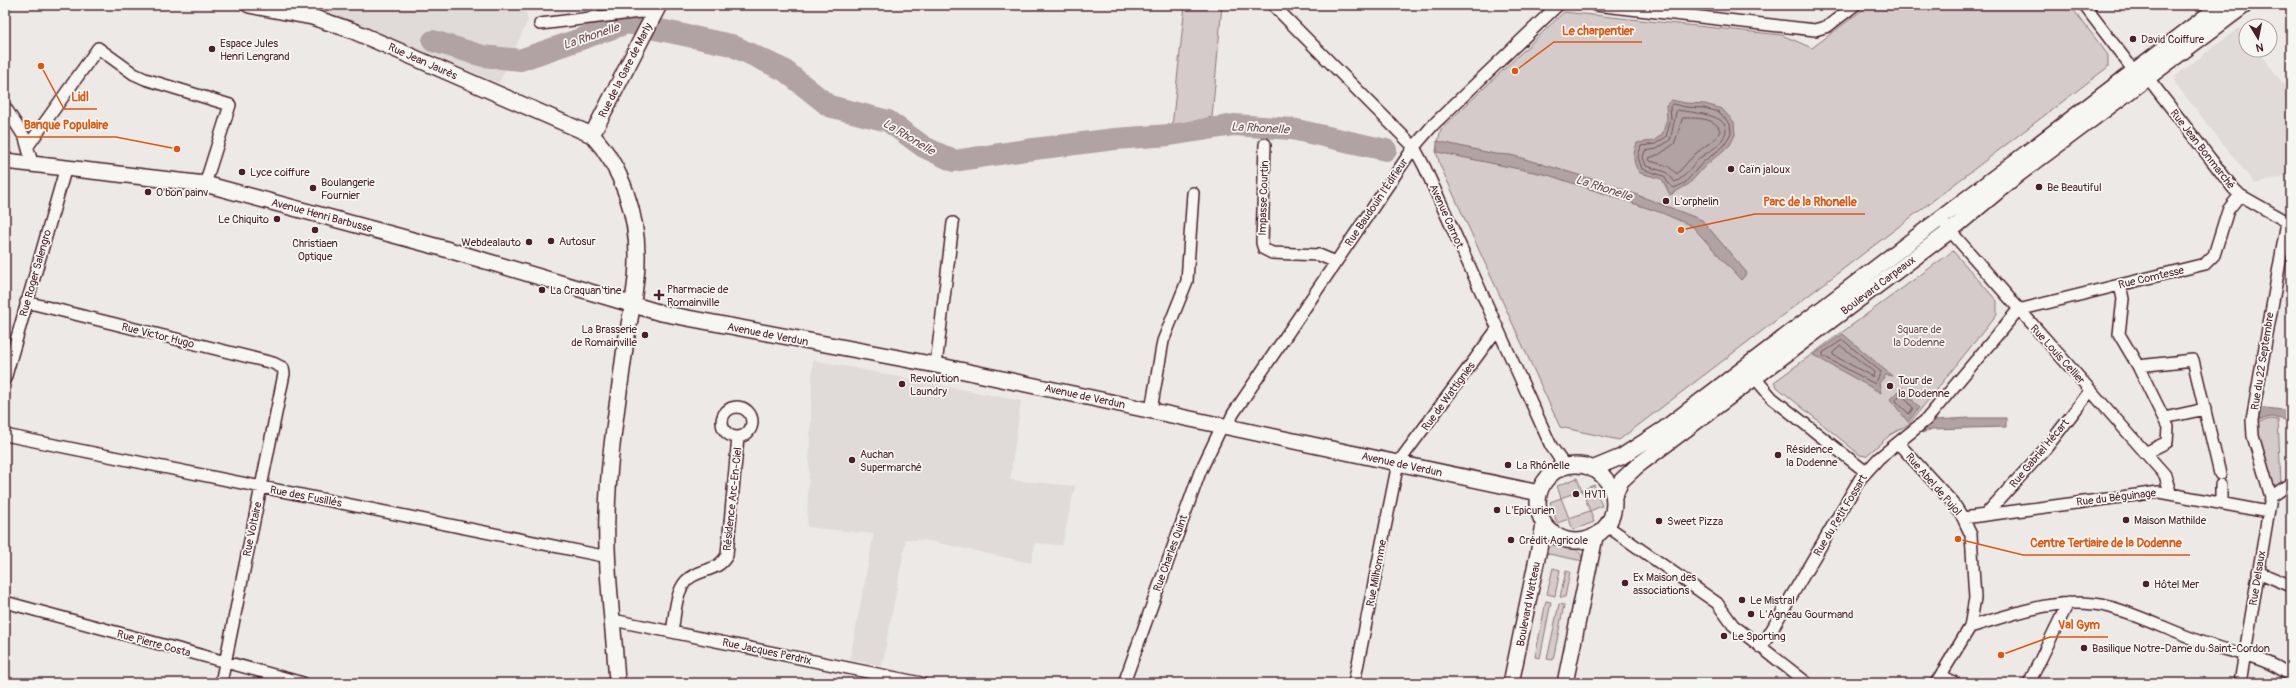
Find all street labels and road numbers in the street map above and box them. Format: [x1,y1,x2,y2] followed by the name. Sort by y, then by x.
[596,20,655,120] street label: Rue de la Gare de Marly
[386,40,459,83] street label: Rue Jean Jaurès
[2167,107,2238,192] street label: Rue Jean Bonmarché
[1342,156,1411,249] street label: Rue Baudouin l'Édifieur
[1256,160,1271,236] street label: Impasse Courtin
[1427,182,1467,251] street label: Avenue Carnot
[270,196,374,235] street label: Avenue Henri Barbusse
[17,228,54,318] street label: Rue Roger Salengro
[1839,253,1918,318] street label: Boulevard Carpeaux
[2117,263,2186,291] street label: Rue Comtesse
[2248,311,2277,411] street label: Rue du 22 Septembre
[120,320,196,351] street label: Rue Victor Hugo
[726,320,810,349] street label: Avenue de Verdun
[2028,322,2088,387] street label: Rue Louis Cellier
[1419,359,1478,433] street label: Rue de Wattignies
[1043,382,1127,411] street label: Avenue de Verdun
[2007,416,2072,490] street label: Rue Gabriel Hécart
[721,447,744,552] street label: Résidence Arc-En-Ciel
[1360,450,1444,479] street label: Avenue de Verdun
[1903,450,1964,518] street label: Rue Abel de Pujol
[1811,472,1870,558] street label: Rue du Petit Fossart
[269,483,343,510] street label: Rue des Fusillés
[2075,486,2157,509] street label: Rue du Béguinage
[240,500,265,558] street label: Rue Voltaire
[1151,513,1191,593] street label: Rue Charles Quint
[1364,538,1389,608] street label: Rue Milhomme
[2247,550,2268,607] street label: Rue Delsaux
[1514,561,1543,648] street label: Boulevard Watteau
[116,627,192,660] street label: Rue Pierre Costa
[721,636,813,667] street label: Rue Jacques Perdrix

